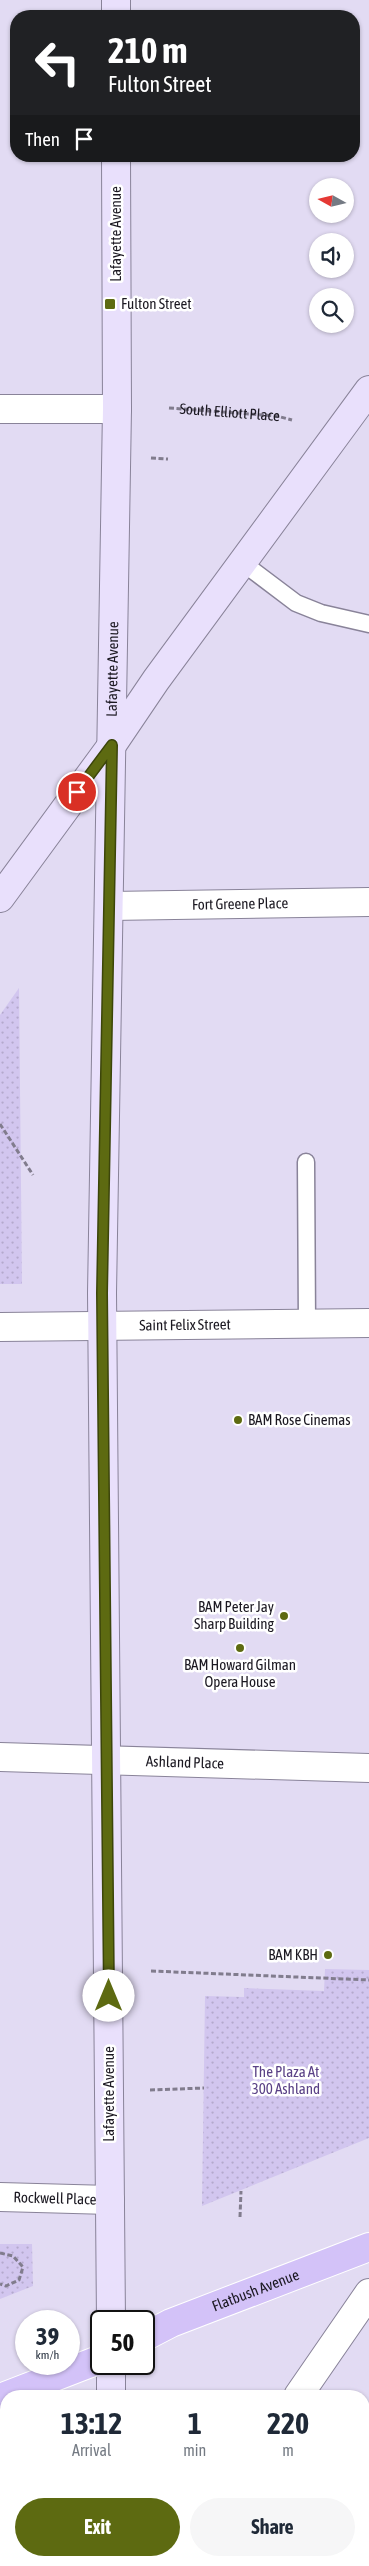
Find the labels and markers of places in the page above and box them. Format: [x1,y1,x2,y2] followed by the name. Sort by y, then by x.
[121,295,192,312] place label: Fulton Street
[103,297,117,311] marker: Fulton Street
[56,771,98,813] pin
[248,1411,351,1428] place label: BAM Rose Cinemas
[232,1414,244,1426] marker: BAM Rose Cinemas
[194,1598,275,1632] place label: BAM Peter Jay Sharp Building
[278,1610,290,1622] marker: BAM Peter Jay Sharp Building
[234,1642,246,1654] marker: BAM Howard Gilman Opera House
[184,1656,296,1690] place label: BAM Howard Gilman Opera House
[268,1946,318,1963] place label: BAM KBH
[322,1949,334,1961] marker: BAM KBH

